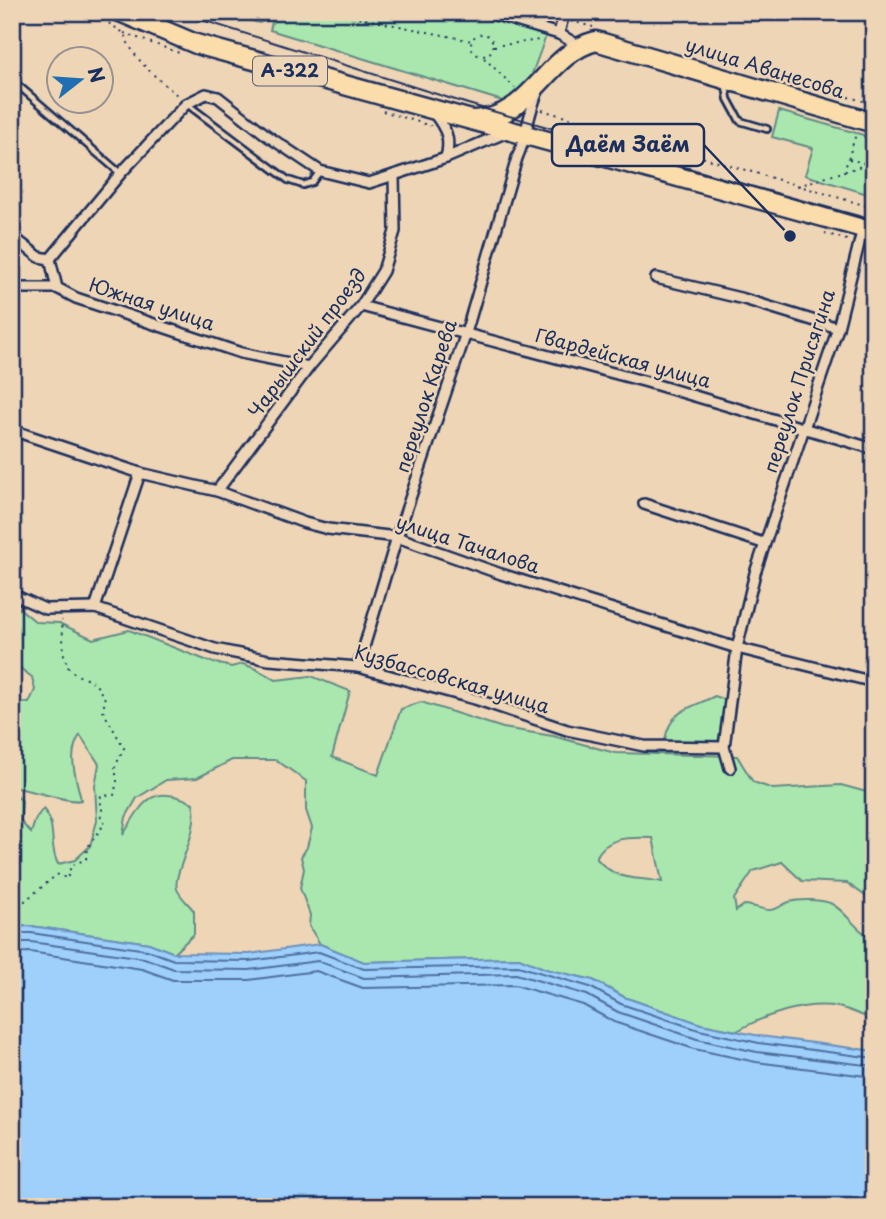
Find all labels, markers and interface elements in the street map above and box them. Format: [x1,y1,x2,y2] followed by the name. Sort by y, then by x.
[682,30,848,105] street label: улица Аванесова
[46,46,116,116] north arrow
[253,56,327,86] road number: А-322
[82,63,113,86] text: N
[552,124,704,166] callout: Даём Заём
[565,127,690,159] text: Даём Заём
[240,262,372,423] street label: Чарышский проезд
[86,270,219,337] street label: Южная улица
[755,285,841,476] street label: переулок Присягина
[387,315,463,476] street label: переулок Карева
[532,320,714,394] street label: Гвардейская улица
[393,507,544,579] street label: улица Тачалова
[352,637,553,719] street label: Кузбассовская улица

